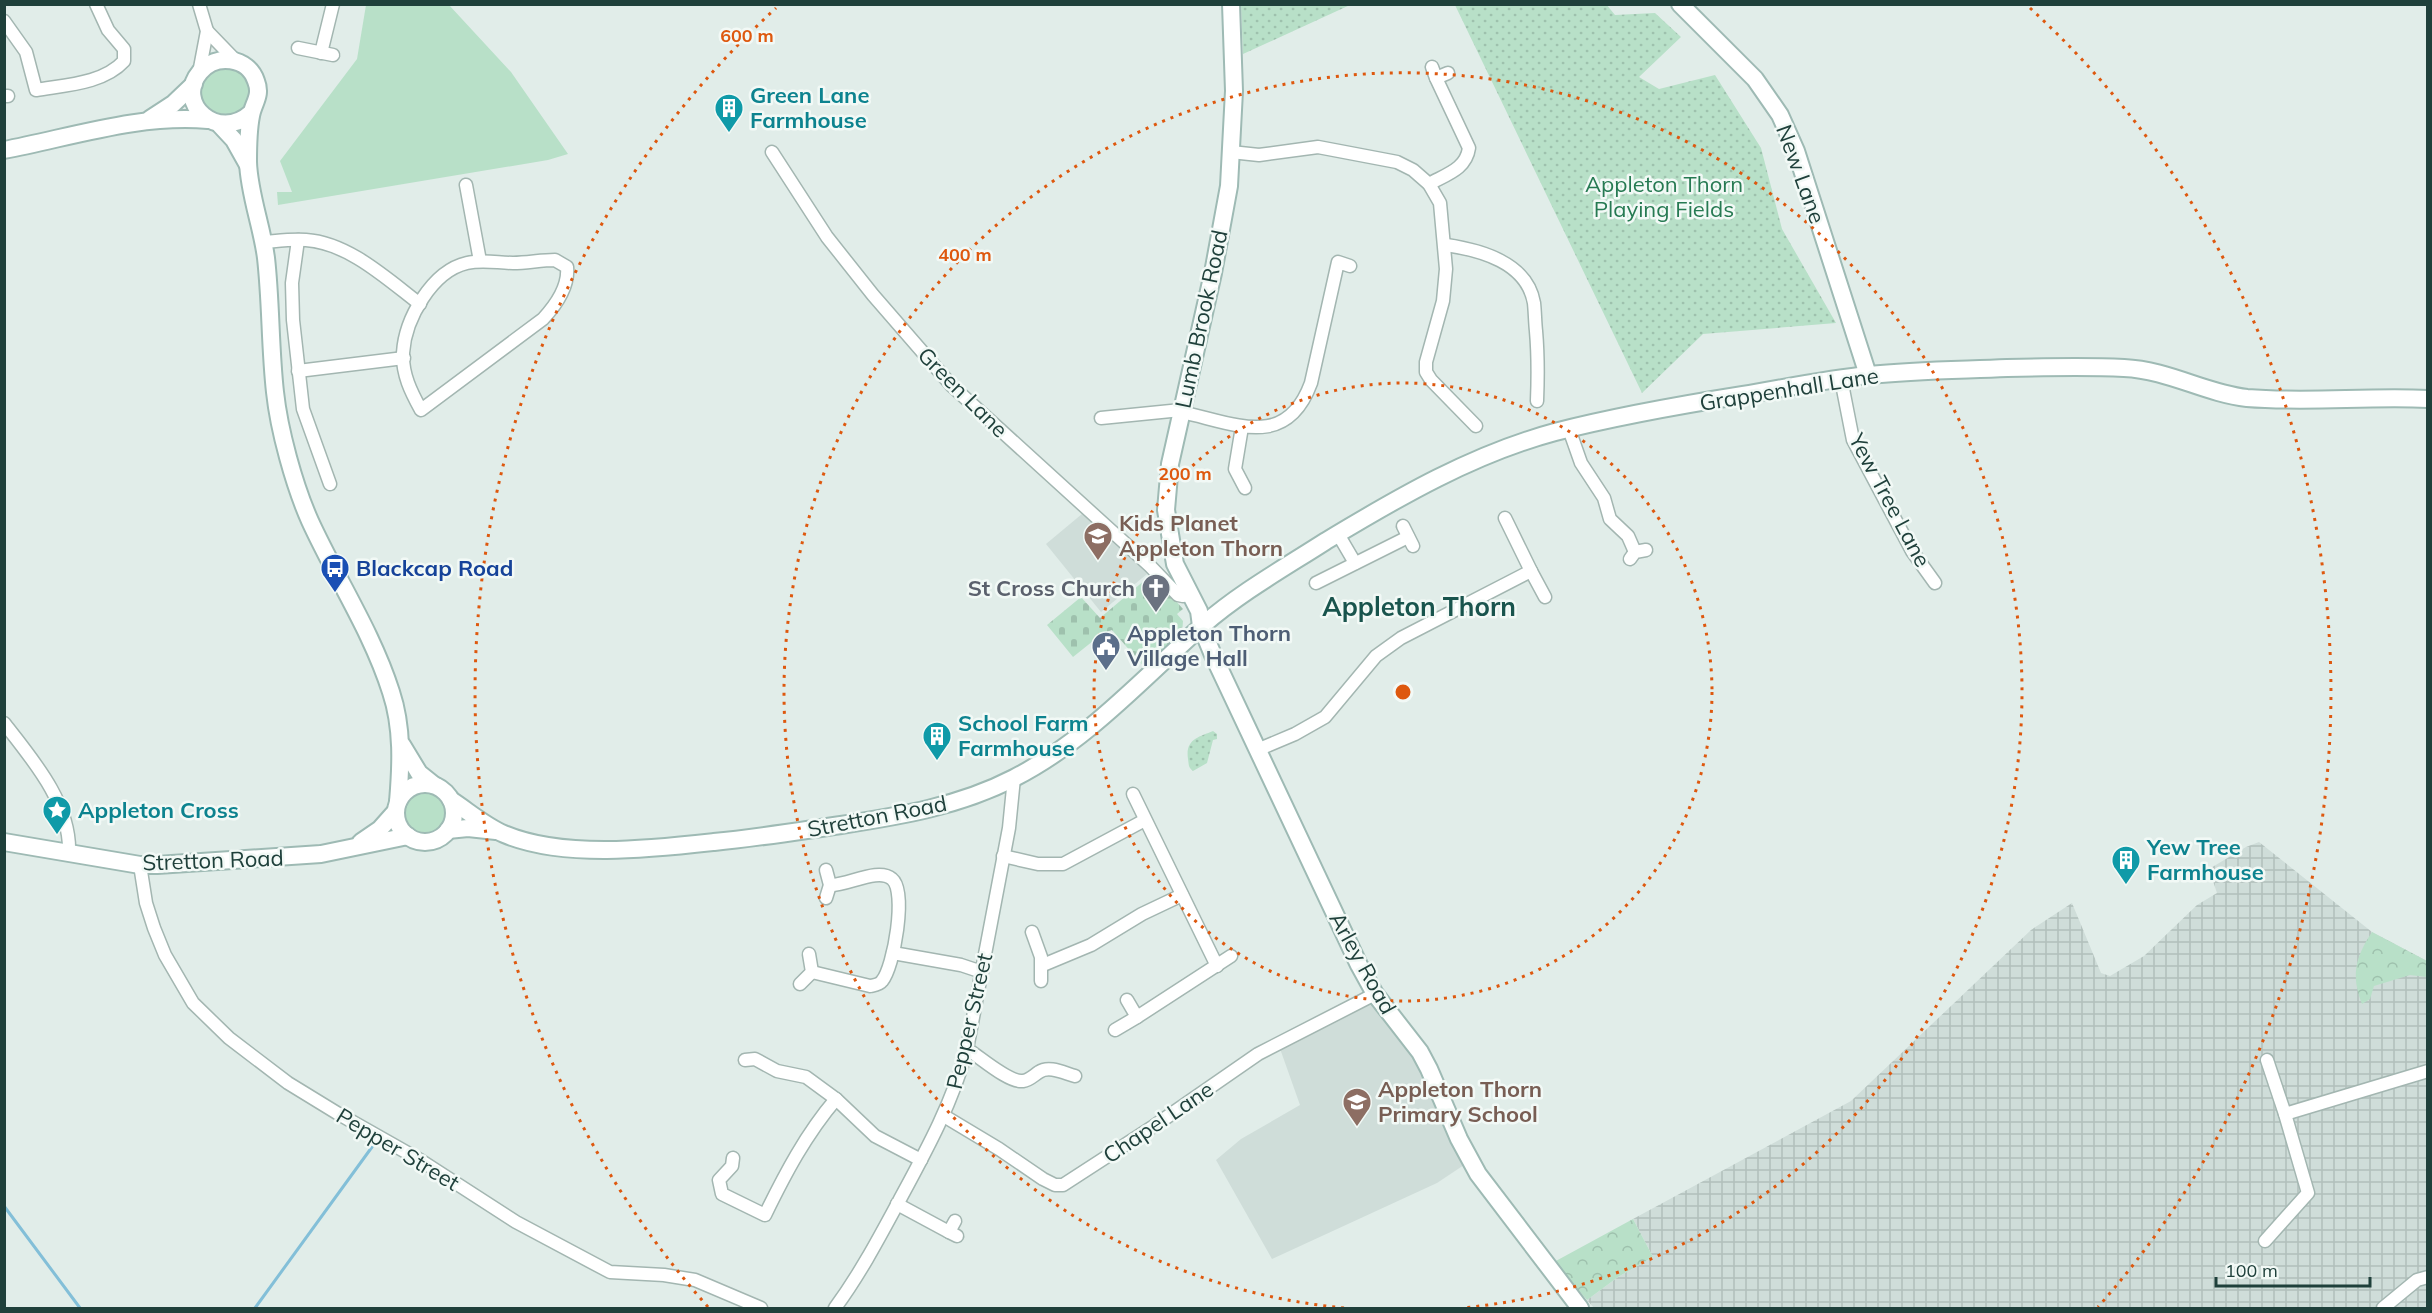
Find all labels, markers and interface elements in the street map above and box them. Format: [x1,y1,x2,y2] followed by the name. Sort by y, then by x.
[720,24,774,47] text: 600 m
[750,81,869,134] place label: Green Lane Farmhouse
[713,92,745,134] building icon: Green Lane Farmhouse
[1770,121,1832,227] street label: New Lane
[1585,170,1743,223] park label: Appleton Thorn Playing Fields
[1168,227,1234,411] street label: Lumb Brook Road
[938,243,992,266] text: 400 m
[912,341,1014,443] street label: Green Lane
[1698,361,1880,417] street label: Grappenhall Lane
[1843,427,1937,572] street label: Yew Tree Lane
[1158,462,1212,485] text: 200 m
[1119,509,1283,562] place label: Kids Planet Appleton Thorn
[1082,520,1114,562] school or university icon: Kids Planet Appleton Thorn
[319,552,351,594] bus stop icon: Blackcap Road
[356,554,513,582] place label: Blackcap Road
[1140,572,1172,614] church icon: St Cross Church
[968,574,1135,602] place label: St Cross Church
[1322,590,1516,623] district label: Appleton Thorn
[1126,619,1291,672] place label: Appleton Thorn Village Hall
[1090,630,1122,672] public building icon: Appleton Thorn Village Hall
[1393,682,1413,702] centre of rings
[958,709,1089,762] place label: School Farm Farmhouse
[921,720,953,762] building icon: School Farm Farmhouse
[805,789,949,843] street label: Stretton Road
[41,794,73,836] place icon: Appleton Cross
[78,796,239,824] place label: Appleton Cross
[2146,833,2264,886] place label: Yew Tree Farmhouse
[142,844,284,876] street label: Stretton Road
[2110,844,2142,886] building icon: Yew Tree Farmhouse
[1323,907,1403,1019] street label: Arley Road
[940,950,998,1092] street label: Pepper Street
[1097,1075,1219,1169] street label: Chapel Lane
[1378,1075,1542,1128] place label: Appleton Thorn Primary School
[1341,1086,1373,1128] school or university icon: Appleton Thorn Primary School
[331,1101,465,1197] street label: Pepper Street
[2216,1250,2370,1288] scale bar
[2225,1259,2278,1282] text: 100 m

